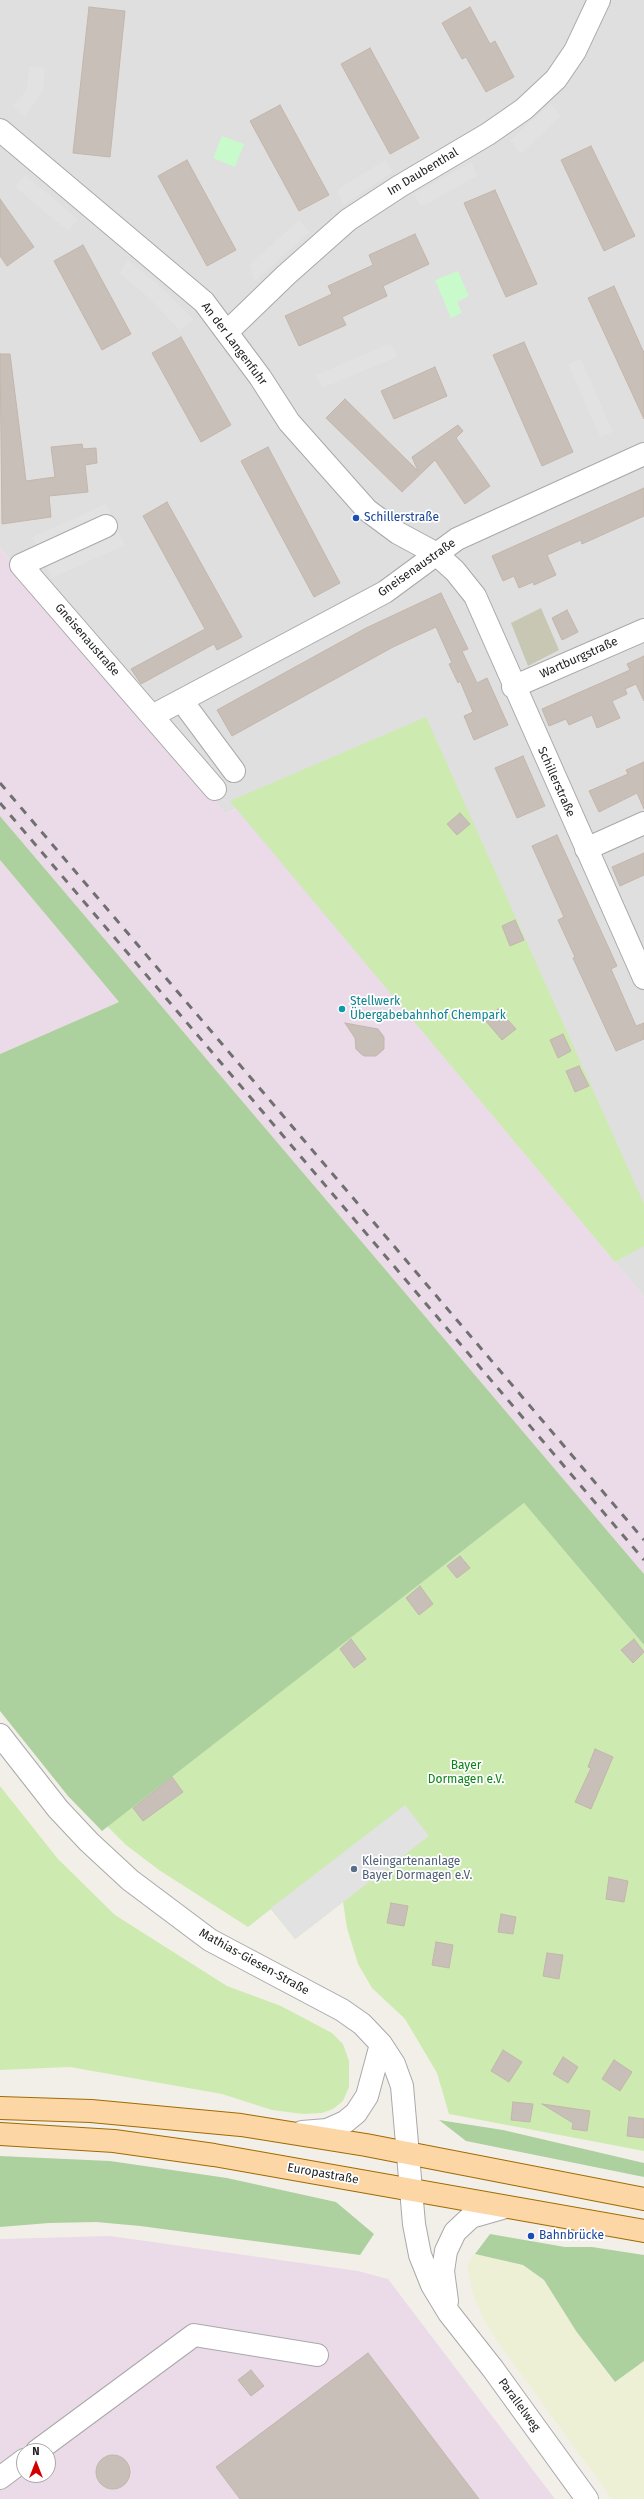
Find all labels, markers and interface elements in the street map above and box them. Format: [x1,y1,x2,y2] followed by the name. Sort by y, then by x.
[385,145,461,199] street label: Im Daubenthal
[198,300,270,388] street label: An der Langenfuhr
[364,511,439,525] place label: Schillerstraße
[351,513,361,523] marker: Schillerstraße
[375,536,459,600] street label: Gneisenaustraße
[52,601,122,679] street label: Gneisenaustraße
[538,634,620,682] street label: Wartburgstraße
[534,745,578,819] street label: Schillerstraße
[350,995,506,1023] place label: Stellwerk Übergabebahnhof Chempark
[337,1004,347,1014] marker: Stellwerk Übergabebahnhof Chempark
[428,1759,504,1787] park label: Bayer Dormagen e.V.
[362,1855,472,1883] place label: Kleingartenanlage Bayer Dormagen e.V.
[349,1864,359,1874] marker: Kleingartenanlage Bayer Dormagen e.V.
[196,1926,312,1998] street label: Mathias-Giesen-Straße
[286,2161,360,2187] street label: Europastraße
[539,2229,604,2243] place label: Bahnbrücke
[526,2231,536,2241] marker: Bahnbrücke
[495,2376,543,2434] street label: Parallelweg
[16,2443,56,2483] north arrow
[32,2445,40,2458] text: N

